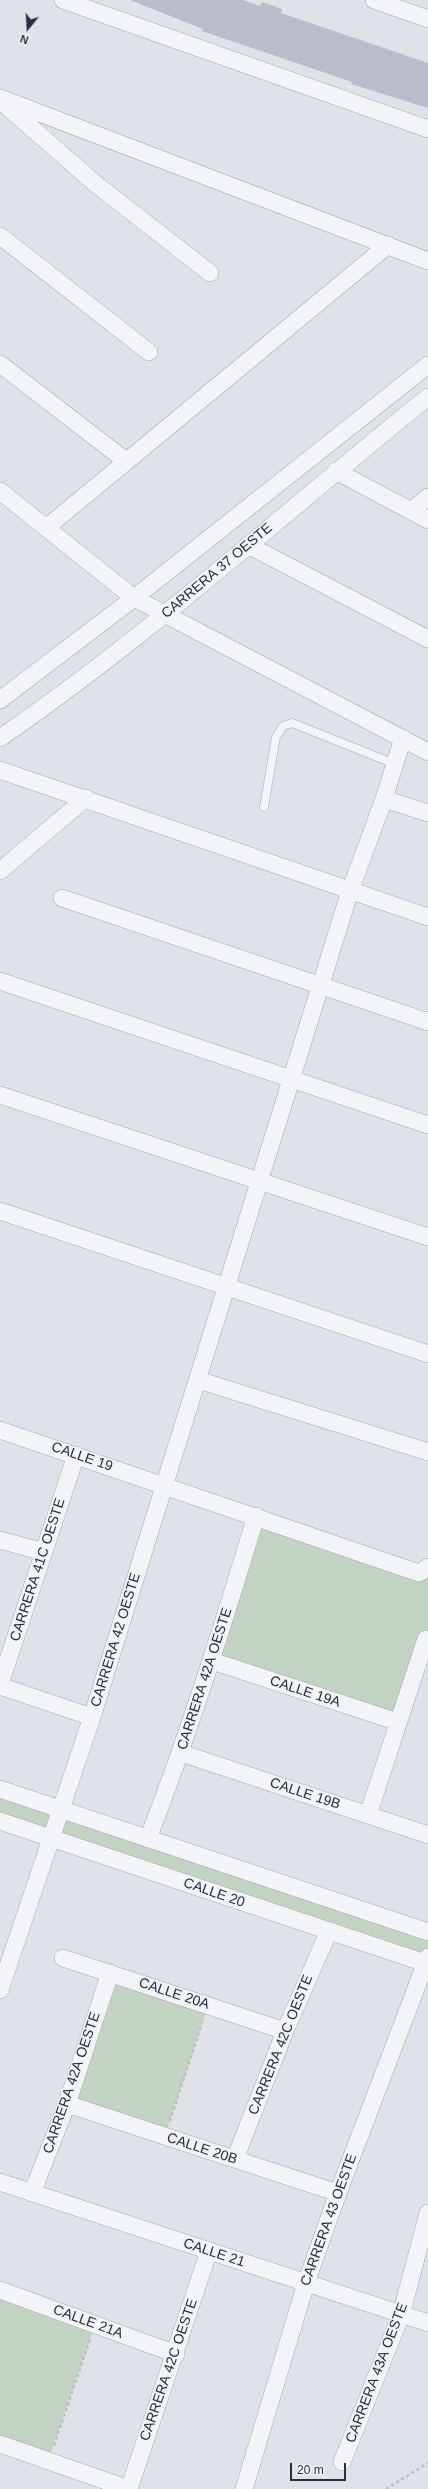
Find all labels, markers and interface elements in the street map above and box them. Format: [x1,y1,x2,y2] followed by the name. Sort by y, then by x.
[8,8,48,48] north arrow
[19,32,30,46] text: N
[158,520,276,622] street label: CARRERA 37 OESTE
[49,1439,115,1475] street label: CALLE 19
[7,1496,69,1644] street label: CARRERA 41C OESTE
[88,1571,144,1709] street label: CARRERA 42 OESTE
[174,1606,236,1752] street label: CARRERA 42A OESTE
[268,1673,342,1711] street label: CALLE 19A
[268,1775,342,1813] street label: CALLE 19B
[181,1875,247,1911] street label: CALLE 20
[245,1973,317,2117] street label: CARRERA 42C OESTE
[137,1975,211,2013] street label: CALLE 20A
[40,2010,104,2156] street label: CARRERA 42A OESTE
[165,2130,239,2168] street label: CALLE 20B
[297,2152,361,2288] street label: CARRERA 43 OESTE
[181,2235,247,2271] street label: CALLE 21
[137,2297,201,2443] street label: CARRERA 42C OESTE
[343,2301,411,2445] street label: CARRERA 43A OESTE
[51,2302,125,2342] street label: CALLE 21A
[292,2455,348,2481] scale bar
[297,2463,324,2477] text: 20 m

